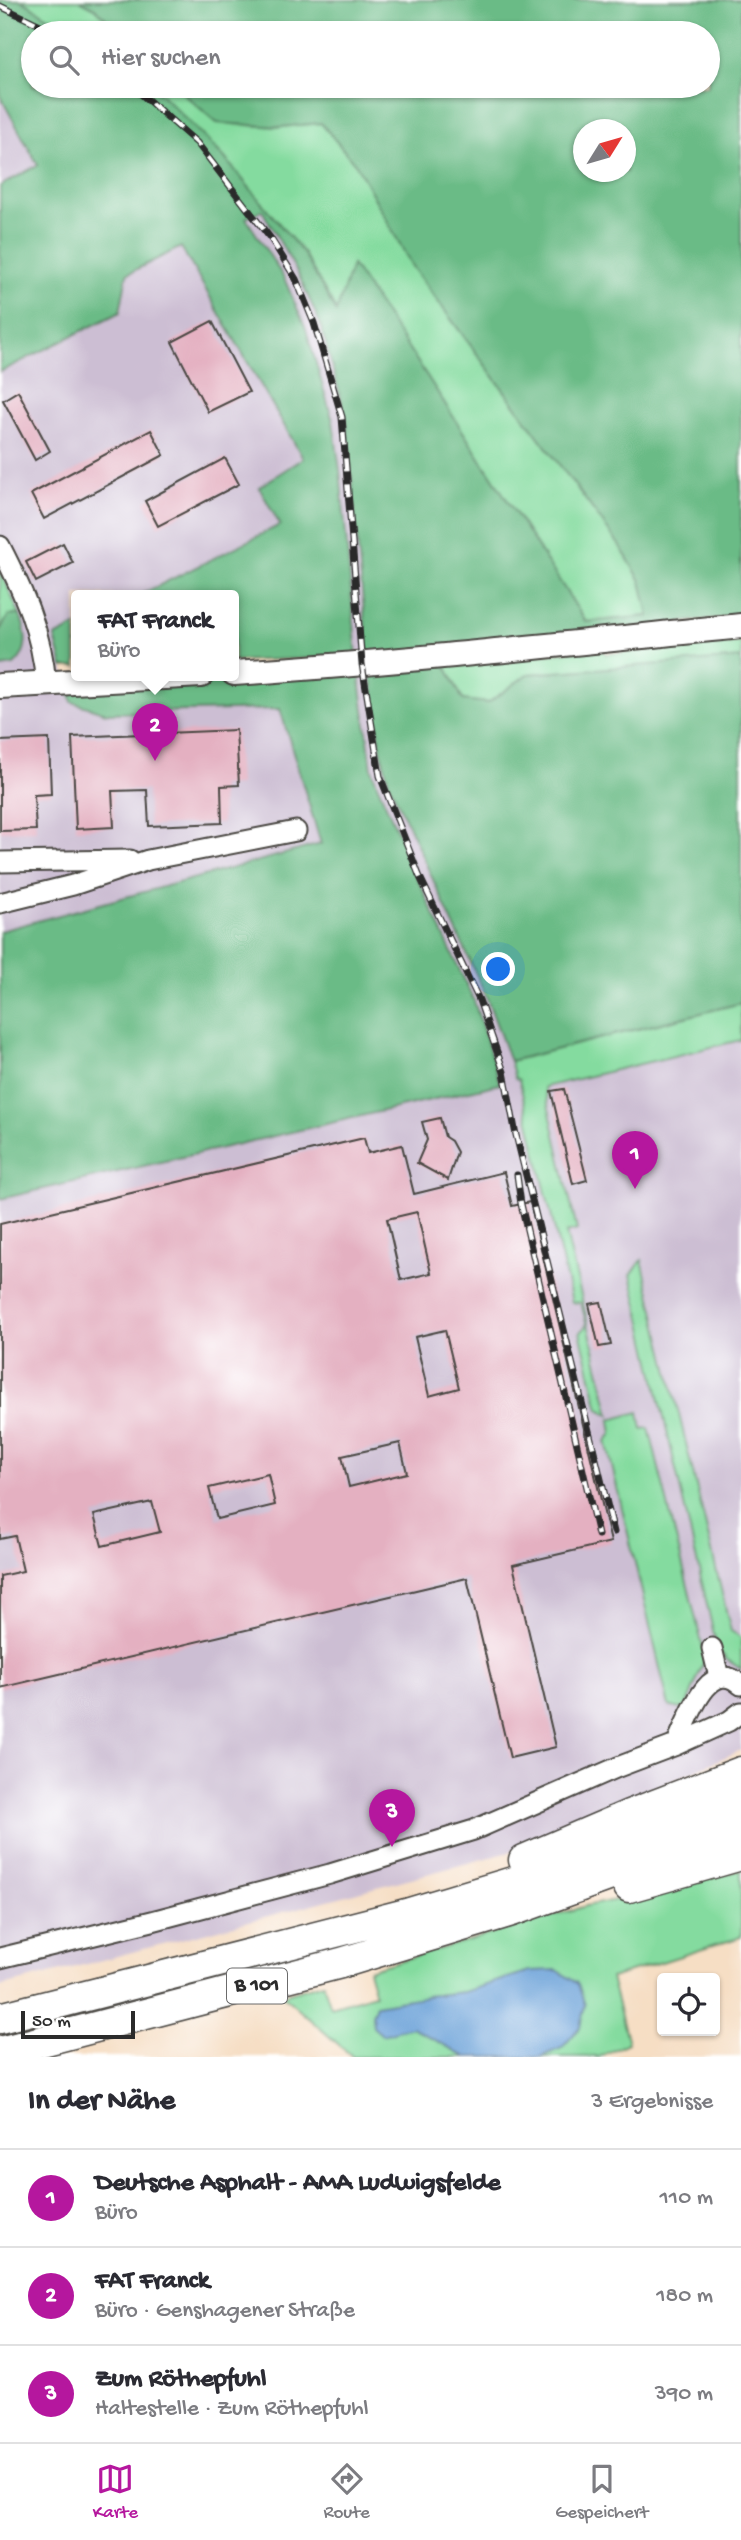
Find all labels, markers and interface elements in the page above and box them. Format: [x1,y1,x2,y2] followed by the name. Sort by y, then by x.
[21,21,720,98] search box
[45,41,83,79] icon: search
[101,44,221,75] text: Hier suchen
[573,119,636,182] north arrow
[71,590,239,681] popup
[98,607,212,638] text: FAT Franck
[98,638,140,665] text: Büro
[132,703,178,761] pin: 2
[481,952,515,986] your location
[612,1131,658,1189] pin: 1
[369,1789,415,1847] pin: 3
[227,1968,287,2004] road number: B 101
[657,1973,720,2036] map controls
[657,1973,720,2036] button: locate
[21,2008,135,2040] scale bar
[32,2011,71,2034] text: 50 m
[28,2085,175,2120] text: In der Nähe
[591,2089,713,2116] text: 3 Ergebnisse
[95,2169,501,2200] text: Deutsche Asphalt - AMA Ludwigsfelde
[46,2185,56,2212] text: 1
[660,2185,713,2212] text: 110 m
[95,2200,138,2227] text: Büro
[95,2267,210,2298] text: FAT Franck
[45,2283,57,2310] text: 2
[656,2283,713,2310] text: 180 m
[95,2298,355,2325] text: Büro · Genshagener Straße
[95,2365,266,2396] text: Zum Röthepfuhl
[45,2381,57,2408] text: 3
[655,2381,713,2408] text: 390 m
[95,2396,369,2423] text: Haltestelle · Zum Röthepfuhl
[93,2460,138,2525] tab: Karte
[323,2460,370,2525] tab: Route
[555,2460,648,2525] tab: Gespeichert

